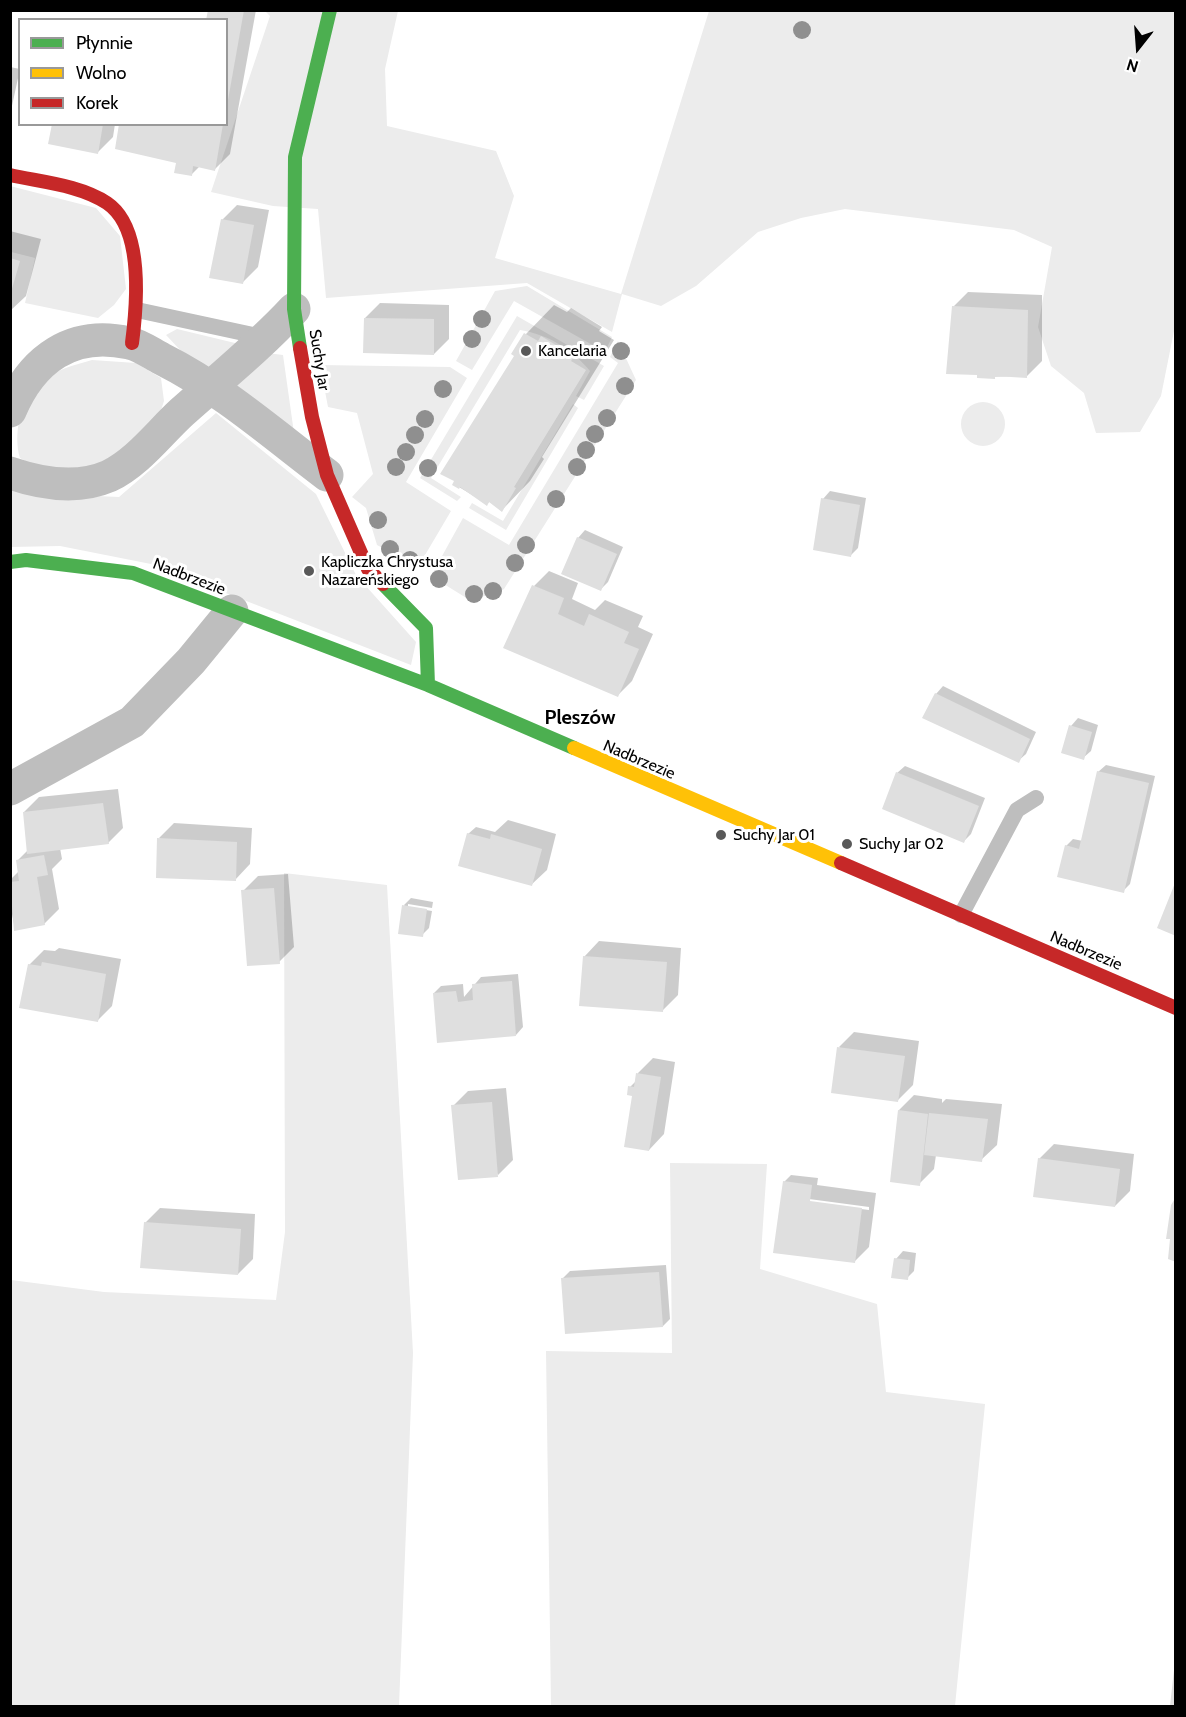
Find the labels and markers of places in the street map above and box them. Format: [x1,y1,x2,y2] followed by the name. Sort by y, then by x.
[538,341,607,361] place label: Kancelaria
[519,344,533,358] marker: Kancelaria
[321,552,453,590] place label: Kapliczka Chrystusa Nazareńskiego
[302,564,316,578] marker: Kapliczka Chrystusa Nazareńskiego
[733,825,815,845] place label: Suchy Jar 01
[714,828,728,842] marker: Suchy Jar 01
[859,834,944,854] place label: Suchy Jar 02
[840,837,854,851] marker: Suchy Jar 02

